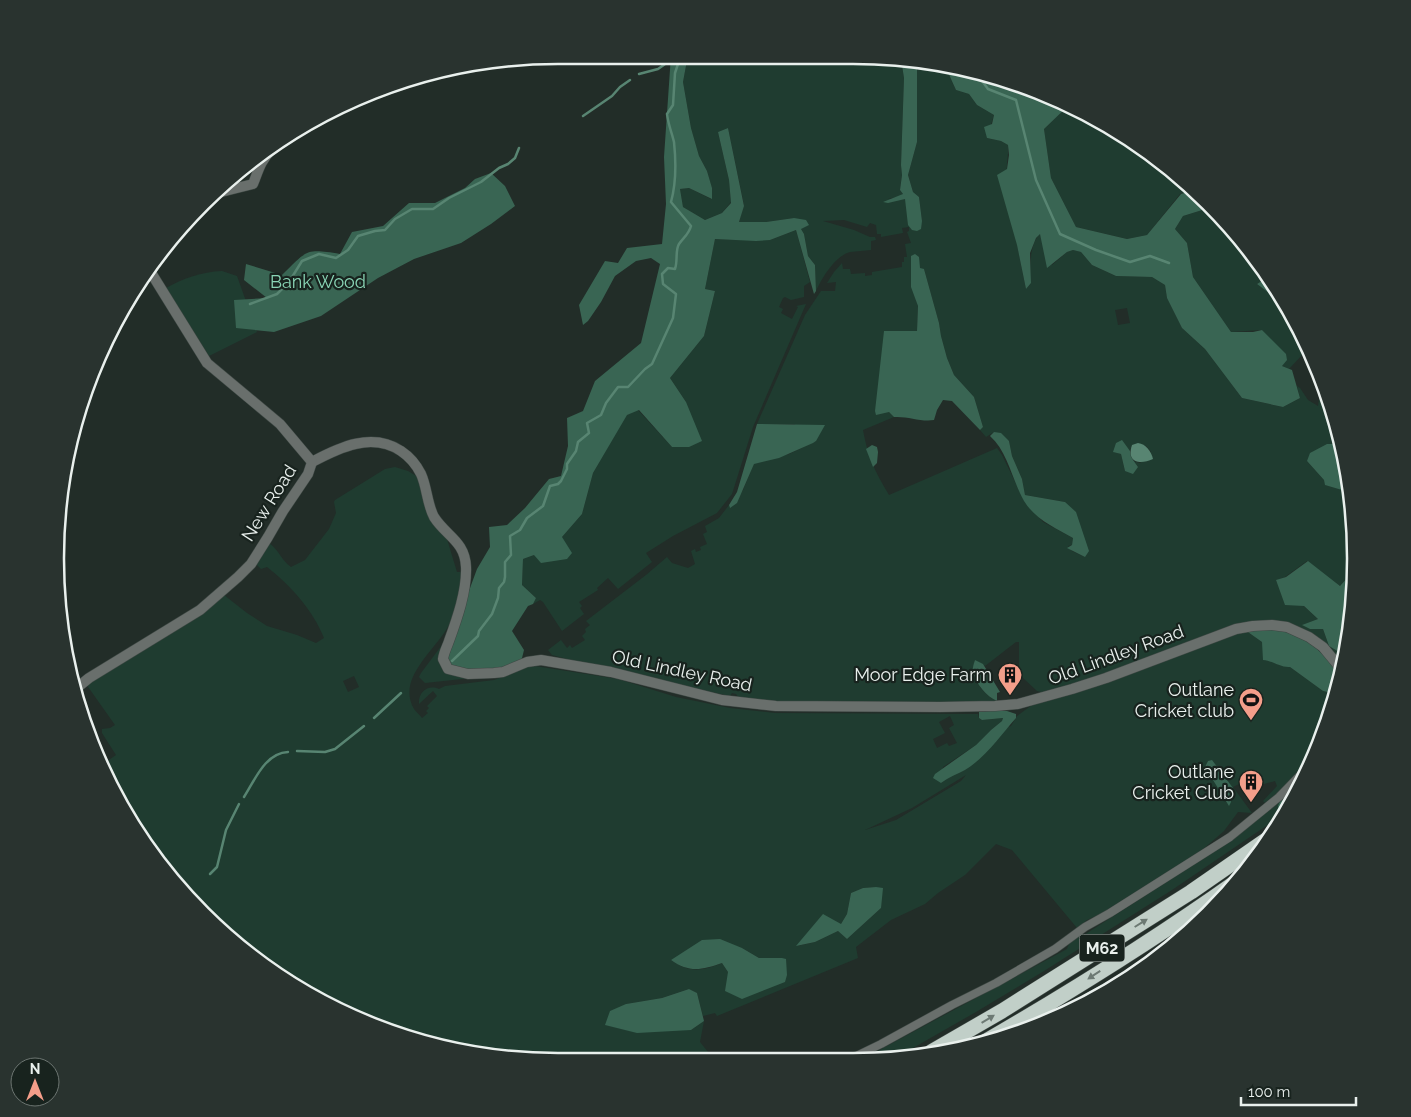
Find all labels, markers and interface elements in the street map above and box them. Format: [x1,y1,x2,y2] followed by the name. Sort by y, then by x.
[270,271,366,292] park label: Bank Wood
[237,461,300,545] street label: New Road
[1045,620,1186,689] street label: Old Lindley Road
[610,645,754,696] street label: Old Lindley Road
[997,662,1023,696] building icon: Moor Edge Farm
[854,664,992,685] place label: Moor Edge Farm
[1135,679,1234,721] place label: Outlane Cricket club
[1238,687,1264,721] sports icon: Outlane Cricket club
[1132,761,1234,803] place label: Outlane Cricket Club
[1238,769,1264,803] building icon: Outlane Cricket Club
[1134,918,1147,928] one-way arrow
[1080,934,1124,961] road number: M62
[1087,970,1101,979] one-way arrow
[982,1014,995,1023] one-way arrow
[10,1057,60,1107] north arrow
[30,1061,40,1077] text: N
[1241,1074,1356,1106] scale bar
[1248,1083,1290,1101] text: 100 m

